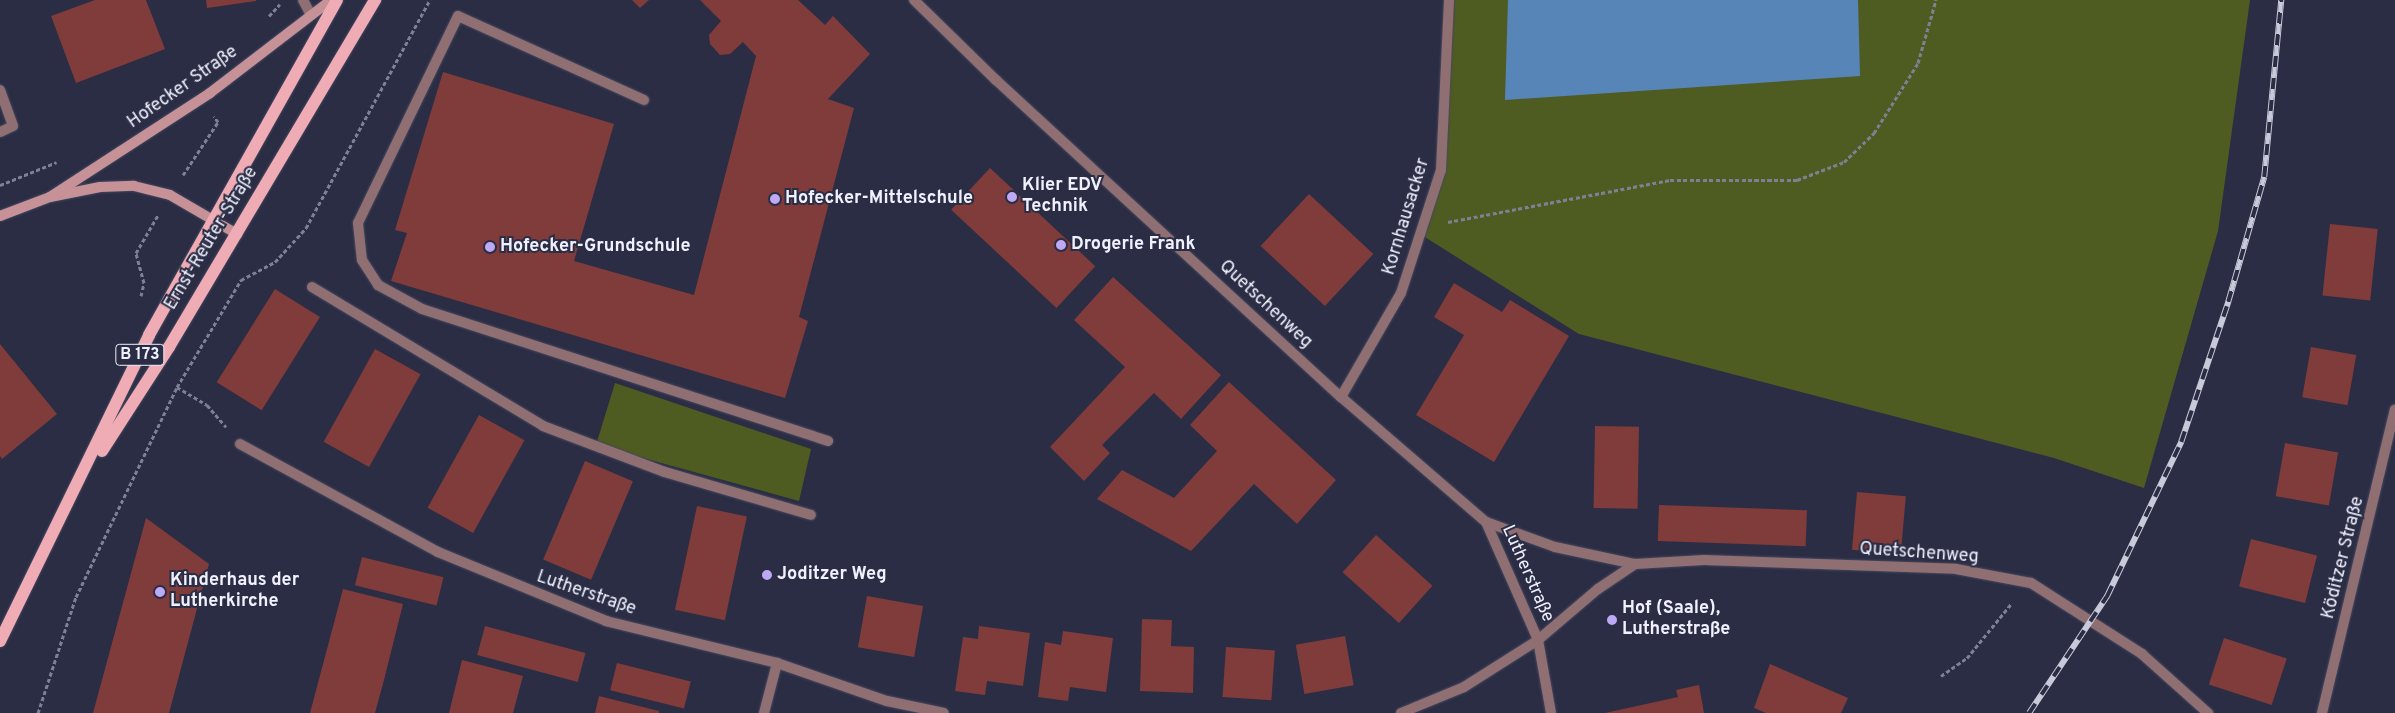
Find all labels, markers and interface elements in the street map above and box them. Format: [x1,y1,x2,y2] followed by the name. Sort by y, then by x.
[124,42,242,134] street label: Hofecker Straße
[1379,156,1435,278] street label: Kornhausacker
[161,164,263,314] street label: Ernst-Reuter-Straße
[1022,176,1102,218] place label: Klier EDV Technik
[785,188,973,210] place label: Hofecker-Mittelschule
[1006,191,1018,203] marker: Klier EDV Technik
[769,193,781,205] marker: Hofecker-Mittelschule
[1071,234,1196,256] place label: Drogerie Frank
[500,236,691,258] place label: Hofecker-Grundschule
[1055,239,1067,251] marker: Drogerie Frank
[484,241,496,253] marker: Hofecker-Grundschule
[1214,256,1316,354] street label: Quetschenweg
[115,342,165,368] road number: B 173
[2318,495,2370,621] street label: Köditzer Straße
[1496,522,1558,626] street label: Lutherstraße
[1859,539,1979,569] street label: Quetschenweg
[777,564,887,586] place label: Joditzer Weg
[533,567,639,621] street label: Lutherstraße
[761,569,773,581] marker: Joditzer Weg
[170,571,299,614] place label: Kinderhaus der Lutherkirche
[154,586,166,598] marker: Kinderhaus der Lutherkirche
[1622,599,1730,642] place label: Hof (Saale), Lutherstraße
[1606,614,1618,626] marker: Hof (Saale), Lutherstraße

